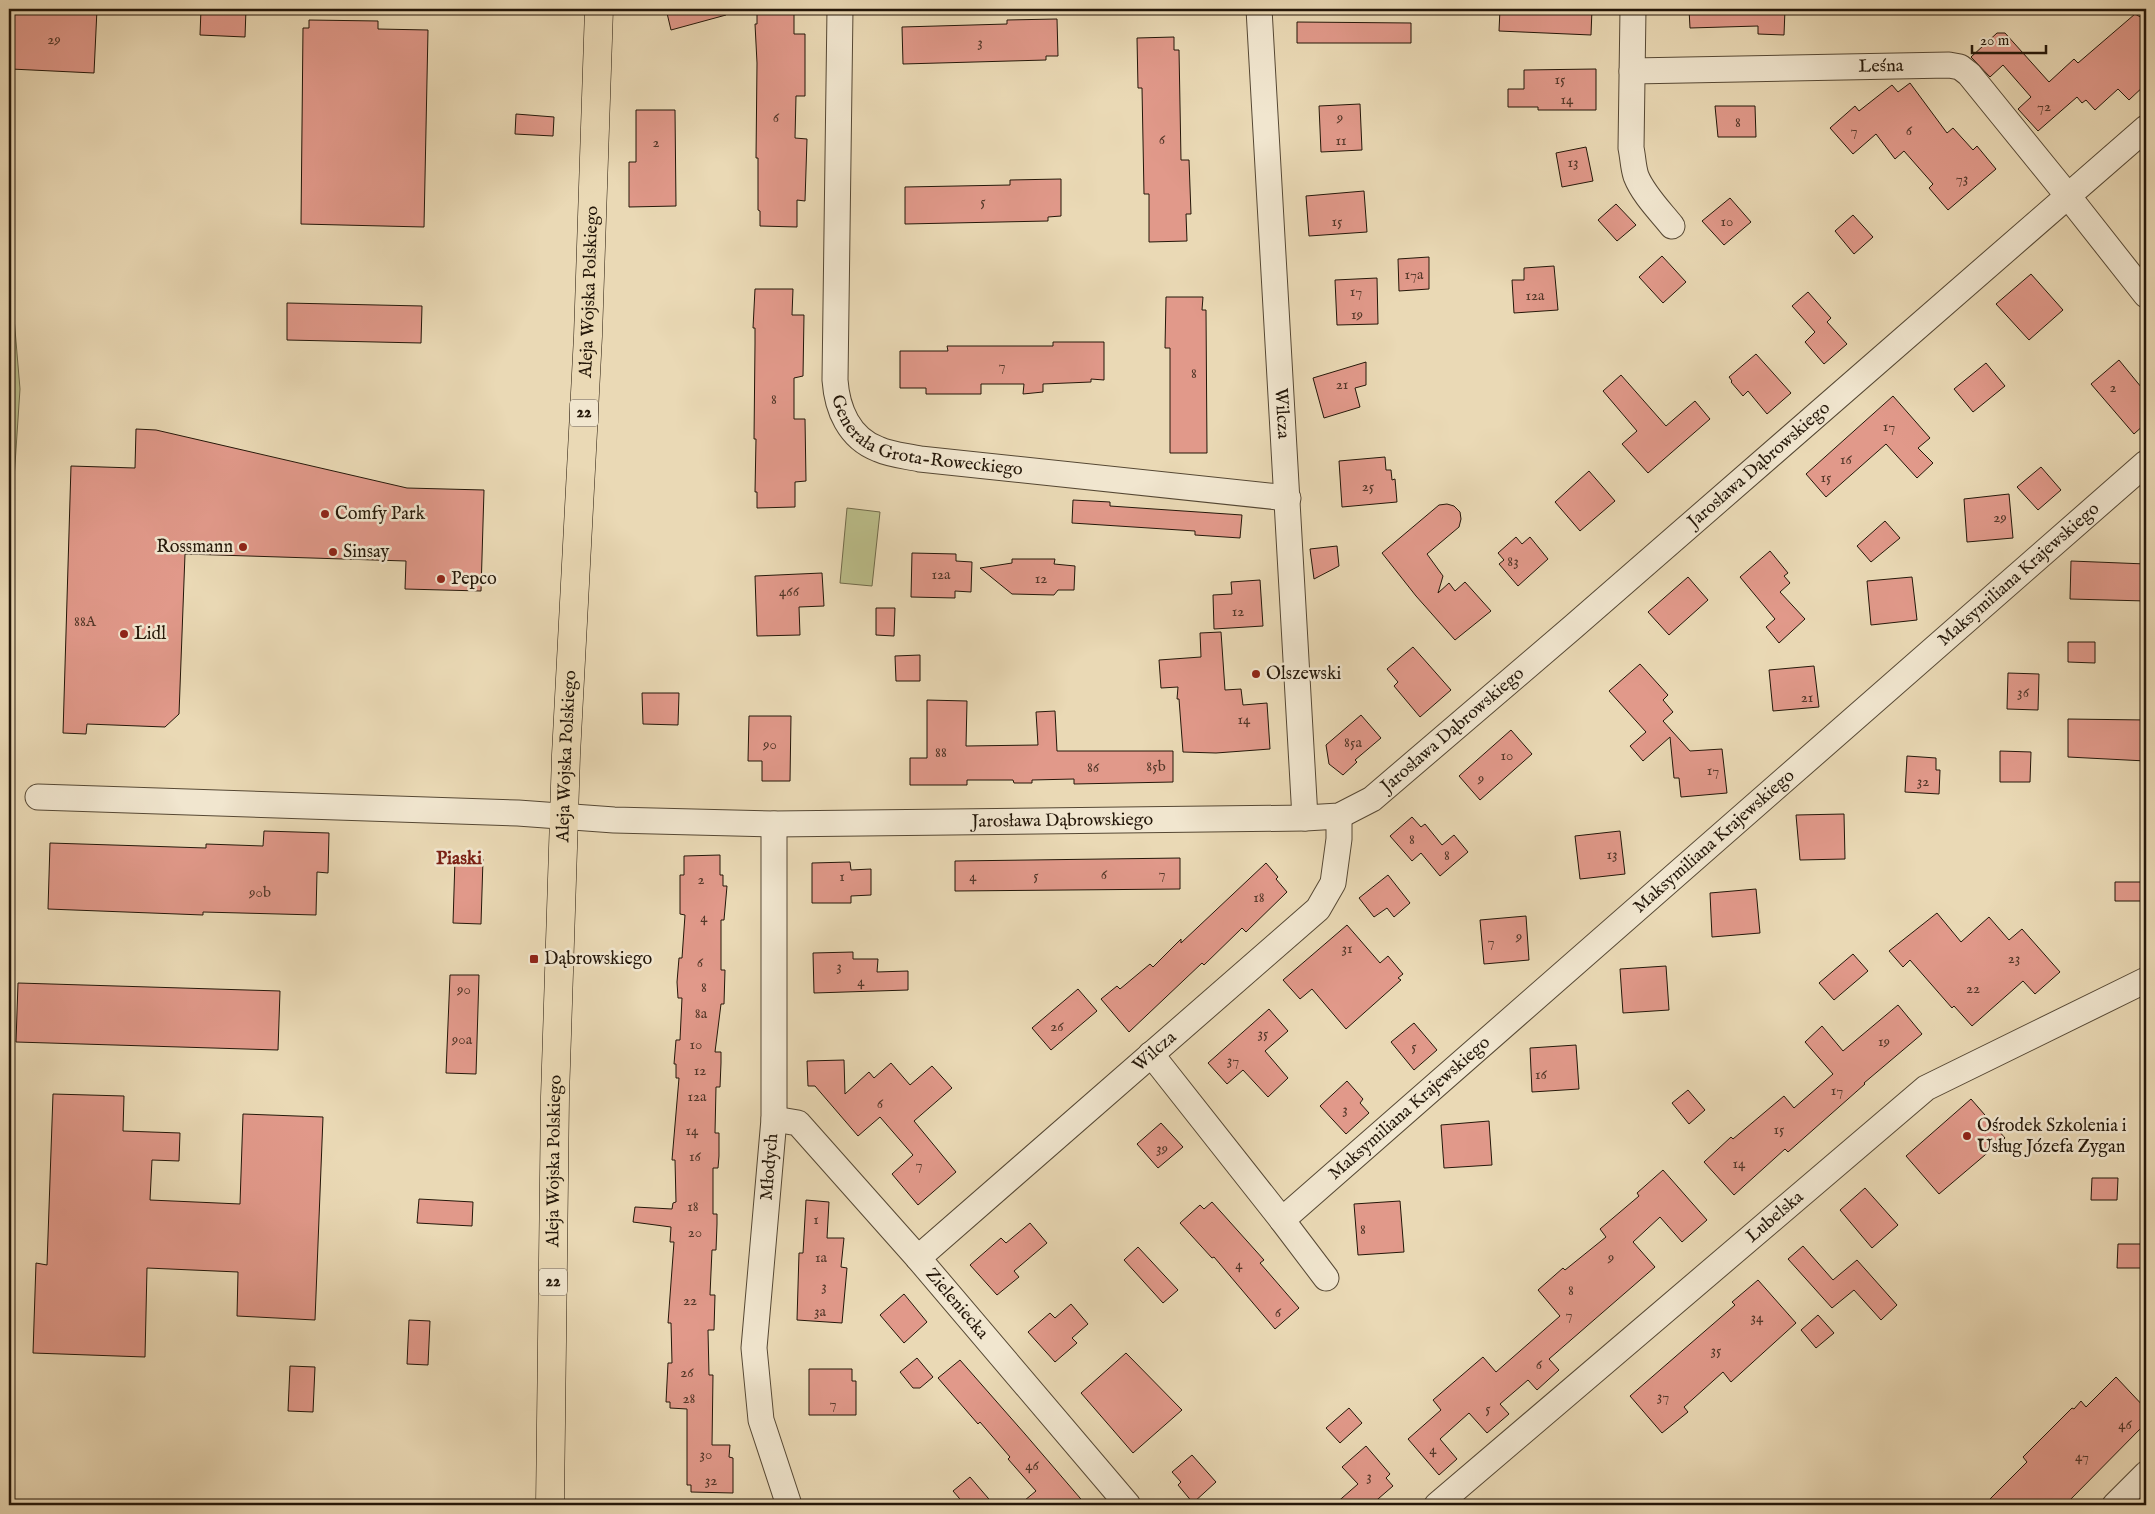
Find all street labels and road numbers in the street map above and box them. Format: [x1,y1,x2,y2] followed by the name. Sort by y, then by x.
[1858,54,1904,78] street label: Leśna
[574,205,604,379] street label: Aleja Wojska Polskiego
[1269,387,1295,440] street label: Wilcza
[826,392,1024,481] street label: Generała Grota-Roweckiego
[1682,397,1835,535] street label: Jarosława Dąbrowskiego
[570,399,598,426] road number: 22
[1933,497,2105,651] street label: Maksymiliana Krajewskiego
[1375,662,1529,799] street label: Jarosława Dąbrowskiego
[552,669,582,844] street label: Aleja Wojska Polskiego
[1629,764,1800,918] street label: Maksymiliana Krajewskiego
[970,808,1154,833] street label: Jarosława Dąbrowskiego
[1128,1026,1181,1077] street label: Wilcza
[1324,1031,1495,1185] street label: Maksymiliana Krajewskiego
[542,1074,567,1248] street label: Aleja Wojska Polskiego
[756,1132,784,1201] street label: Młodych
[1741,1186,1809,1248] street label: Lubelska
[920,1263,994,1344] street label: Zieleniecka
[539,1268,567,1295] road number: 22

